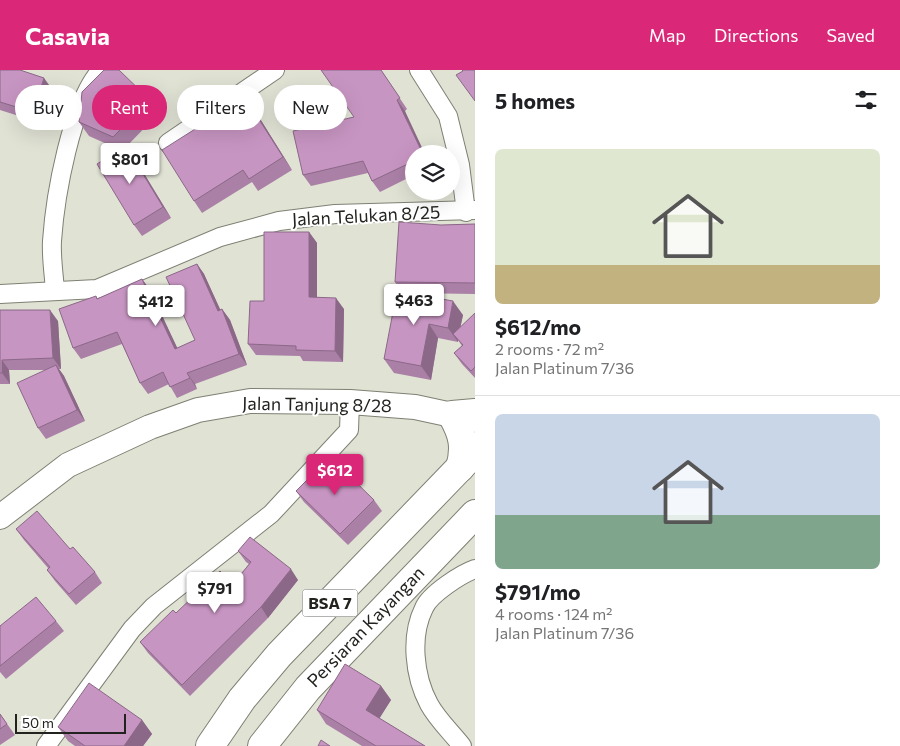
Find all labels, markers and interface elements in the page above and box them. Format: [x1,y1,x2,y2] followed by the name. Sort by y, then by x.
[25,21,110,50] text: Casavia
[649,24,686,46] text: Map
[714,24,798,46] text: Directions
[826,24,875,46] text: Saved
[15,85,82,130] chip: Buy
[92,85,167,130] chip: Rent
[177,85,264,130] chip: Filters
[274,85,347,130] chip: New
[852,86,880,114] icon: filters
[495,88,575,113] text: 5 homes
[100,142,160,185] pin: $801
[405,145,460,200] map controls
[405,145,460,200] button: layers
[112,149,148,168] text: $801
[643,181,733,271] icon: home
[291,200,441,230] street label: Jalan Telukan 8/25
[126,284,186,327] pin: $412
[384,284,444,326] pin: $463
[395,290,433,309] text: $463
[139,291,173,310] text: $412
[495,314,581,339] text: $612/mo
[495,339,604,358] text: 2 rooms · 72 m²
[495,358,634,377] text: Jalan Platinum 7/36
[242,392,392,416] street label: Jalan Tanjung 8/28
[643,447,733,537] icon: home
[305,454,365,496] pin: $612
[317,460,353,479] text: $612
[302,561,429,691] street label: Persiaran Kayangan
[185,572,245,614] pin: $791
[198,578,233,597] text: $791
[495,579,581,604] text: $791/mo
[302,590,358,616] road number: BSA 7
[495,604,613,623] text: 4 rooms · 124 m²
[495,623,634,642] text: Jalan Platinum 7/36
[15,711,126,734] scale bar
[22,714,54,731] text: 50 m

